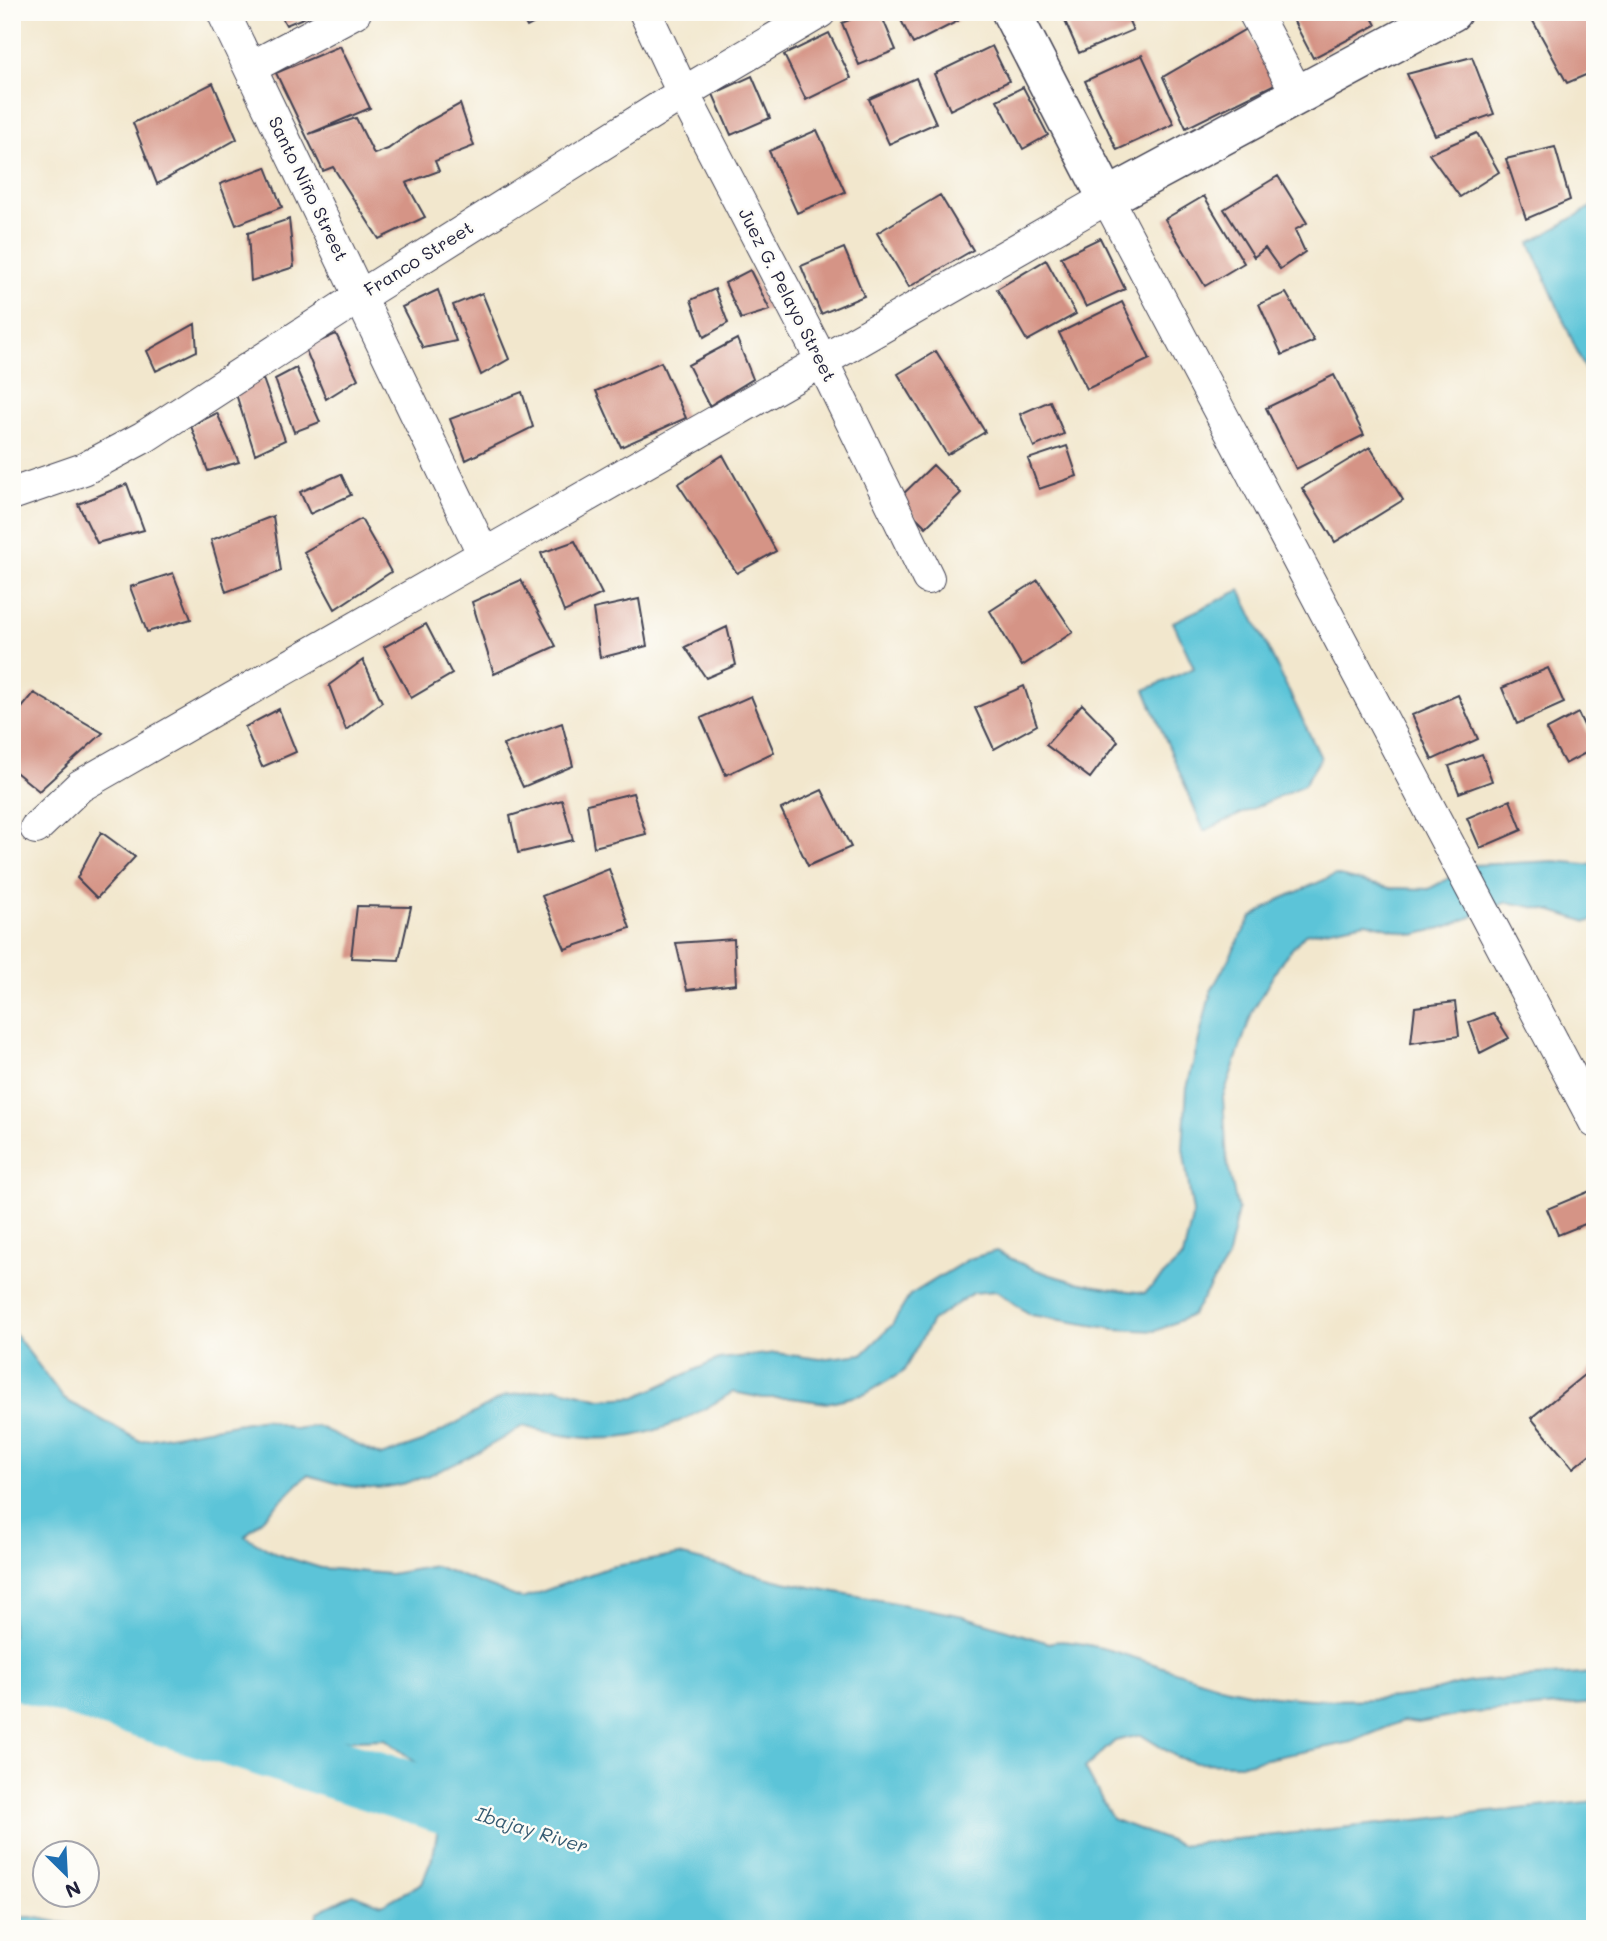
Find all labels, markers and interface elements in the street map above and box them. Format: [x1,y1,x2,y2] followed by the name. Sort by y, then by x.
[263,112,354,265] street label: Santo Niño Street
[734,204,842,386] street label: Juez G. Pelayo Street
[359,215,478,301] street label: Franco Street
[473,1801,591,1858] water label: Ibajay River
[32,1840,102,1910] north arrow
[61,1876,85,1904] text: N

